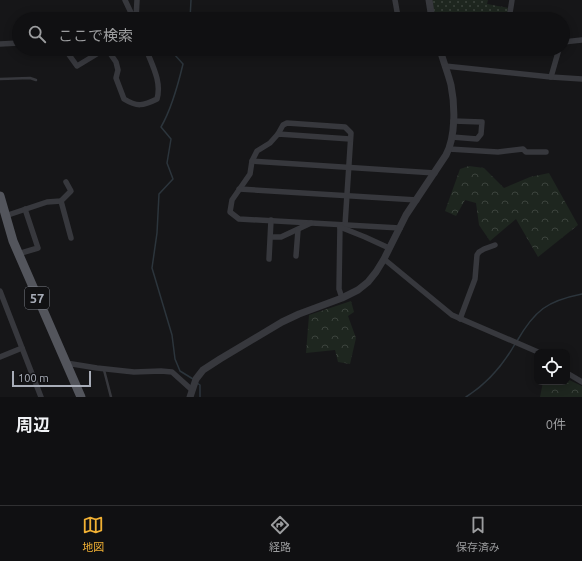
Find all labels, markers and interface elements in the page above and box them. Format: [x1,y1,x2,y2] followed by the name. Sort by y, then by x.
[12,12,570,56] search box
[26,23,48,45] icon: search
[58,27,133,44] text: ここで検索
[25,287,49,309] road number: 57
[534,349,570,385] map controls
[534,349,570,385] button: locate
[12,369,91,388] scale bar
[18,372,49,384] text: 100 m
[16,415,50,434] text: 周辺
[546,417,566,431] text: 0件
[82,514,104,554] tab: 地図
[269,514,291,554] tab: 経路
[456,514,500,554] tab: 保存済み

